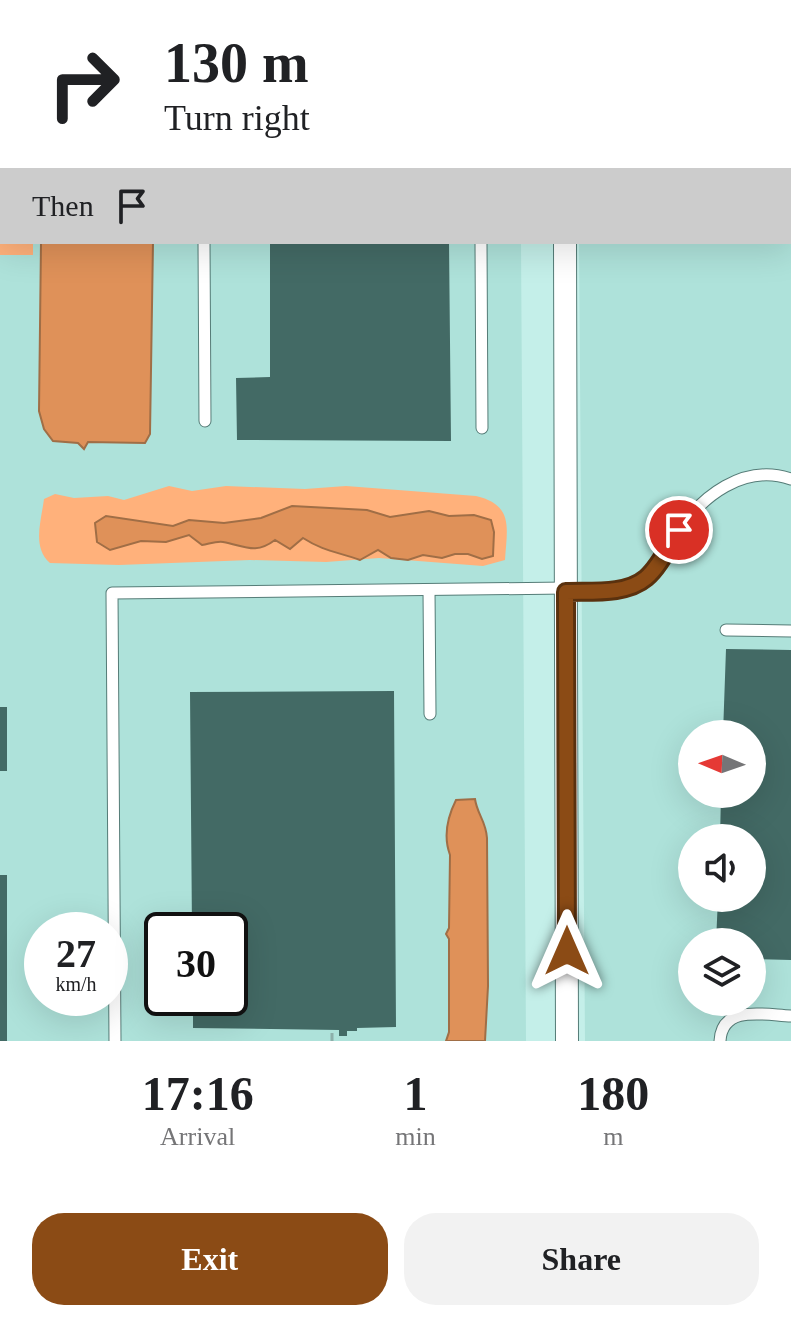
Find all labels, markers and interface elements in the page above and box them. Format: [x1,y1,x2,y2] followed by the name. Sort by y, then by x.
[32,32,136,136] icon: right
[164,32,309,94] text: 130 m
[164,98,310,138] text: Turn right
[110,184,154,228] icon: arrive
[32,189,94,222] text: Then
[645,496,713,564] pin
[657,508,701,552] icon: arrive
[678,720,766,808] north arrow
[678,720,766,1016] map controls
[678,824,766,912] button: sound
[525,909,609,993] position arrow
[144,912,248,1016] speed limit sign: 30
[678,928,766,1016] button: layers
[56,931,96,976] text: 27
[55,973,97,995] text: km/h
[142,1067,254,1120] text: 17:16
[403,1067,427,1120] text: 1
[577,1067,649,1120] text: 180
[160,1122,235,1151] text: Arrival
[395,1122,436,1151] text: min
[603,1122,623,1151] text: m
[32,1213,388,1305] button: Exit
[404,1213,759,1305] button: Share

